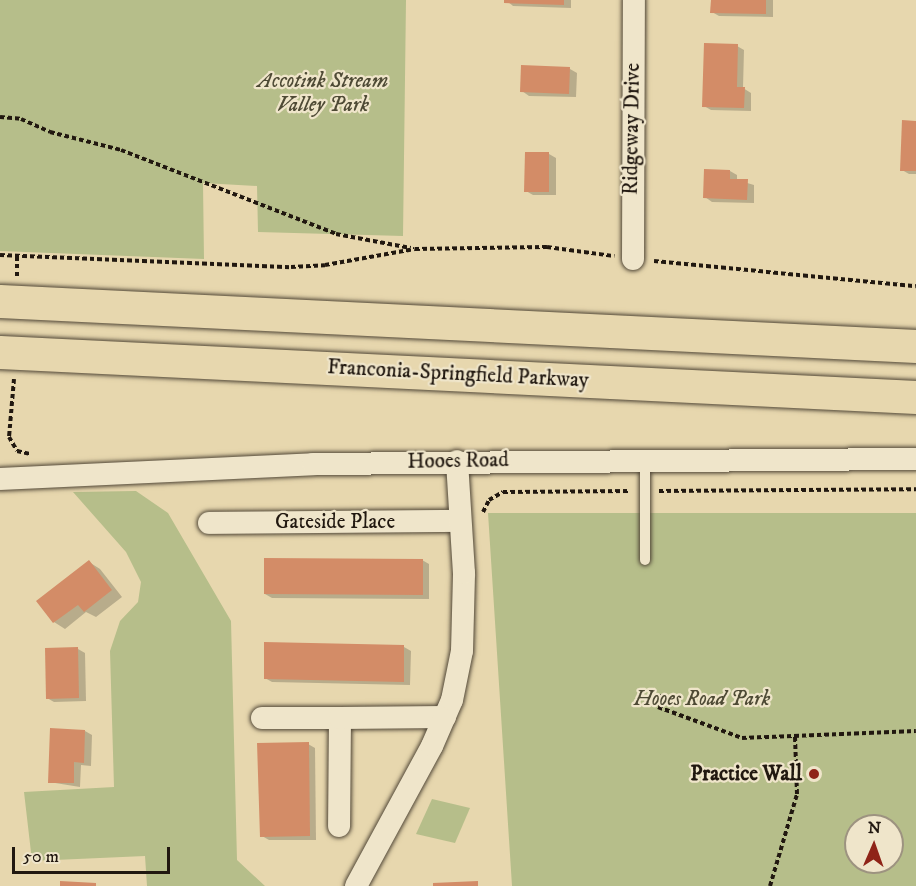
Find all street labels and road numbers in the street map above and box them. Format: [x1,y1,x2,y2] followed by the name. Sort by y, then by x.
[618,63,646,195] street label: Ridgeway Drive
[327,355,589,393] street label: Franconia-Springfield Parkway
[407,448,509,474] street label: Hooes Road
[275,509,395,535] street label: Gateside Place

